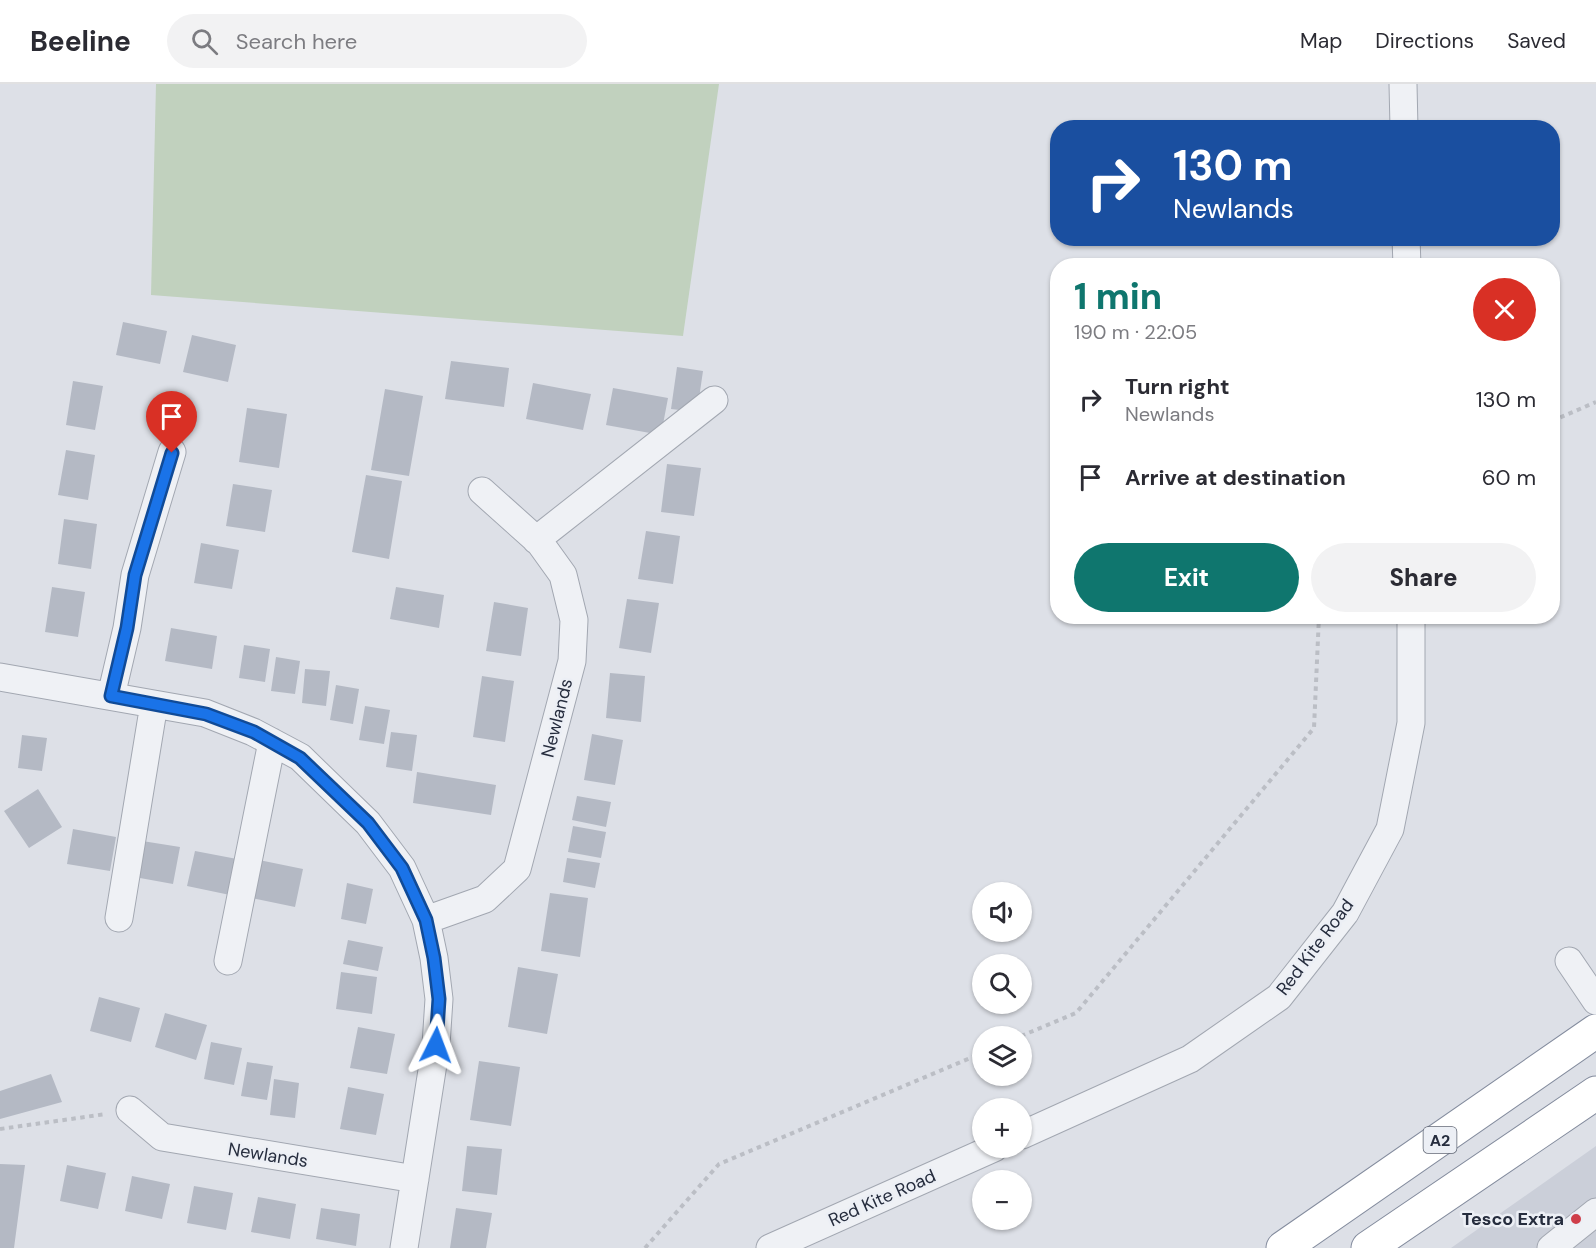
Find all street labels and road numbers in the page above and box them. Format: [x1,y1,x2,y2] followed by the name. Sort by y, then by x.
[536,676,578,760] street label: Newlands
[1271,894,1359,1000] street label: Red Kite Road
[1424,1127,1456,1153] road number: A2
[226,1137,310,1173] street label: Newlands
[825,1164,939,1232] street label: Red Kite Road

